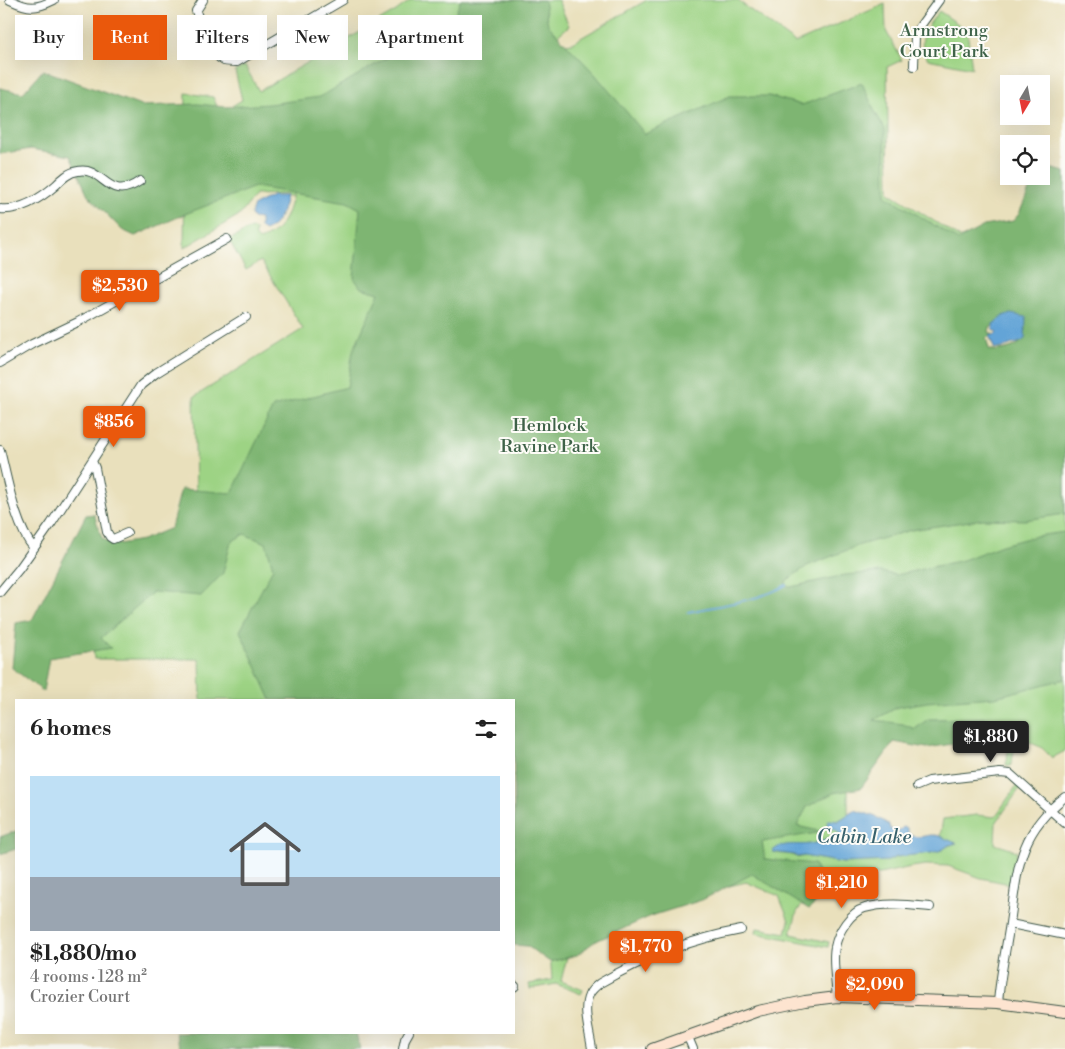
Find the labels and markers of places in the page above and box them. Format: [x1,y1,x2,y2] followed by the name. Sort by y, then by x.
[79,270,161,312] pin: $2,530
[84,406,144,448] pin: $856
[950,720,1032,763] pin: $1,880
[801,866,883,909] pin: $1,210
[605,930,687,973] pin: $1,770
[834,968,916,1011] pin: $2,090

